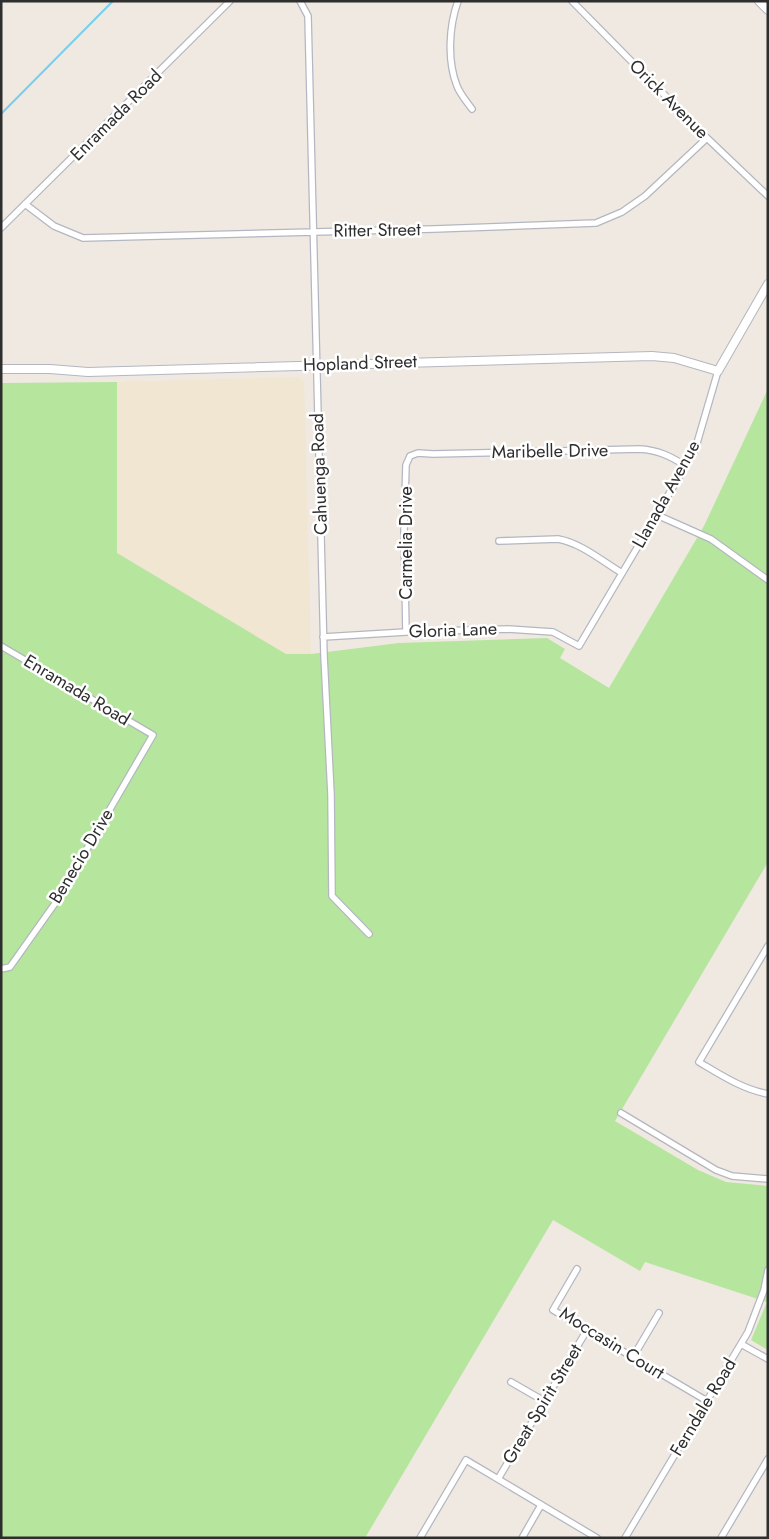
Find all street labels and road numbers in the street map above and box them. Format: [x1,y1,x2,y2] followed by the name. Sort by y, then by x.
[623,53,715,145] street label: Orick Avenue
[64,63,168,167] street label: Enramada Road
[333,216,421,244] street label: Ritter Street
[303,348,418,378] street label: Hopland Street
[304,413,334,535] street label: Cahuenga Road
[626,435,706,553] street label: Llanada Avenue
[491,437,609,465] street label: Maribelle Drive
[393,486,419,600] street label: Carmelia Drive
[408,615,498,645] street label: Gloria Lane
[19,648,135,732] street label: Enramada Road
[42,804,120,908] street label: Benecio Drive
[555,1300,670,1386] street label: Moccasin Court
[496,1339,588,1469] street label: Great Spirit Street
[664,1353,742,1461] street label: Ferndale Road

